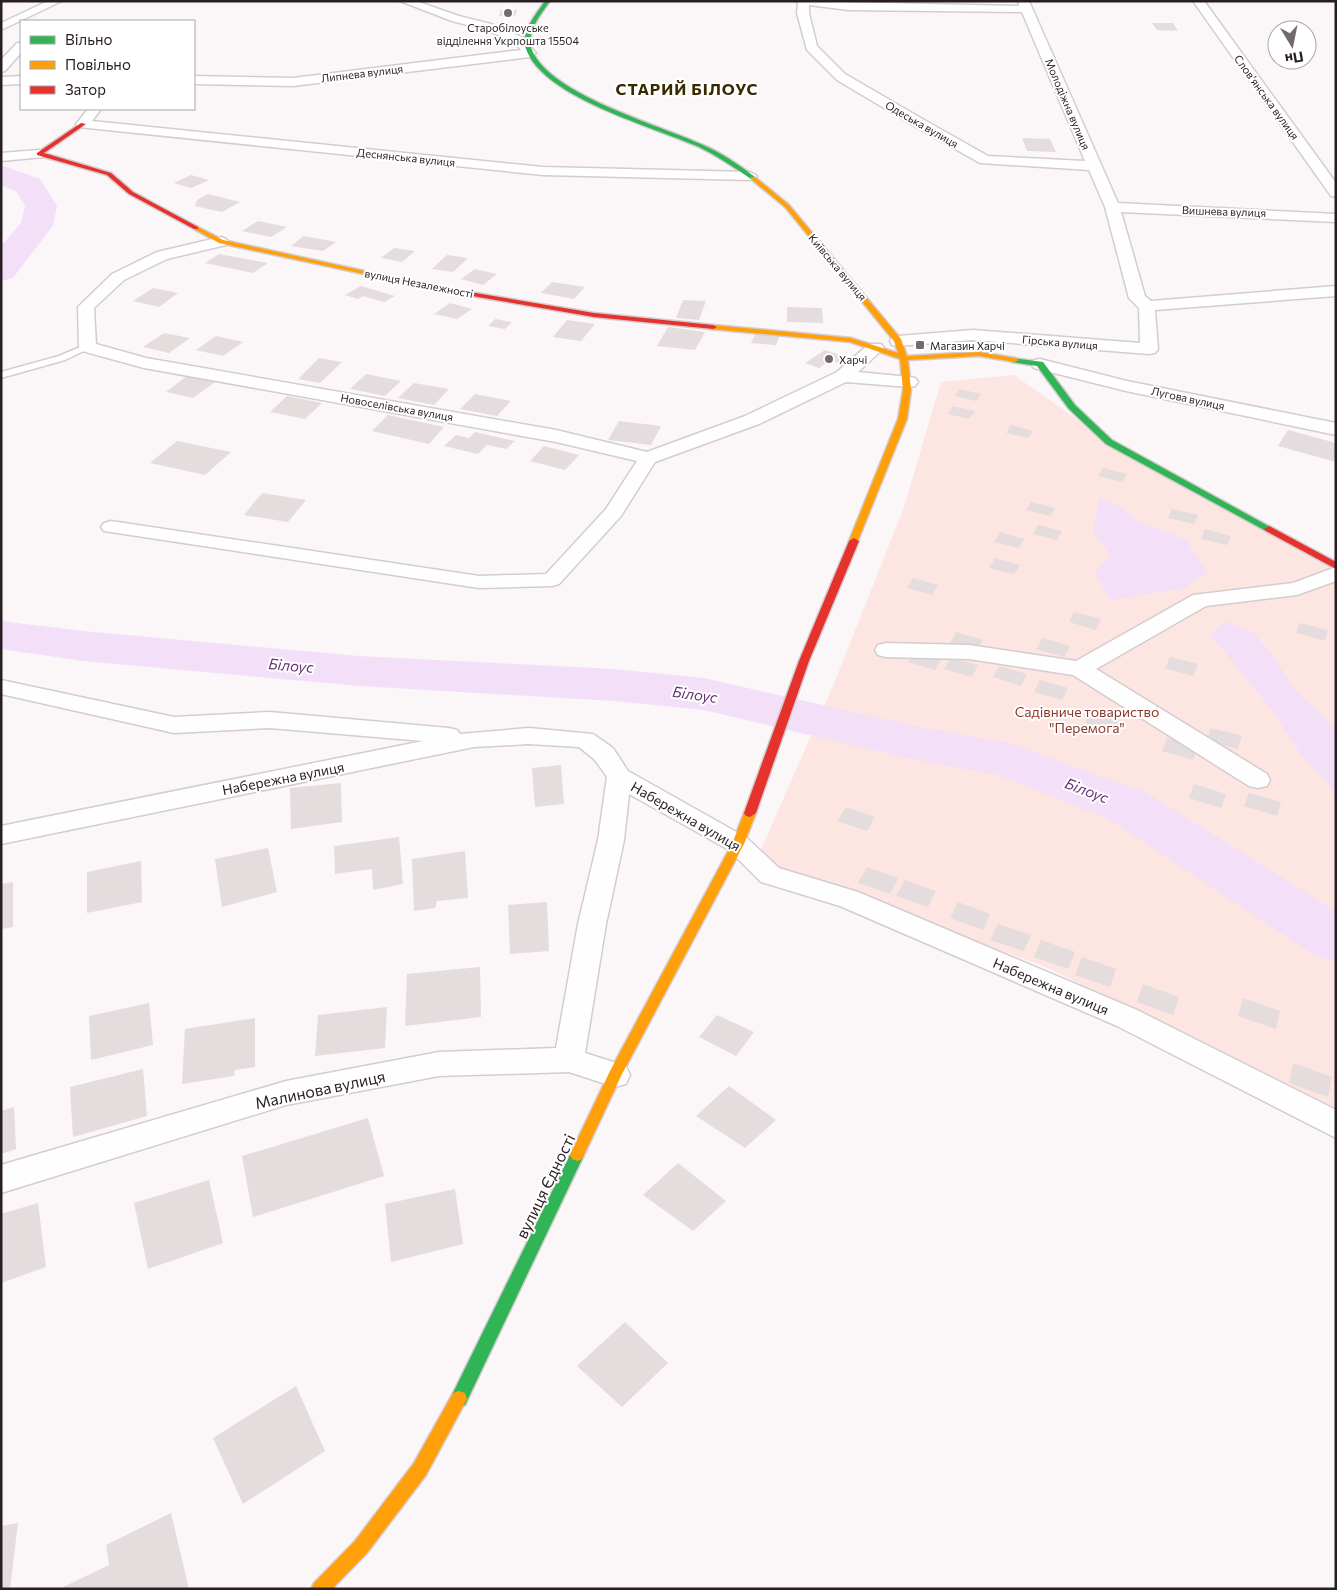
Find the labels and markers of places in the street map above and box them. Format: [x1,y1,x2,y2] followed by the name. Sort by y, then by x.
[502,7,514,19] marker: Старобілоуське відділення Укрпошта 15504
[437,21,580,47] place label: Старобілоуське відділення Укрпошта 15504
[914,339,926,351] marker: Магазин Харчі
[930,339,1005,352] place label: Магазин Харчі
[823,353,835,365] marker: Харчі
[839,353,867,366] place label: Харчі

